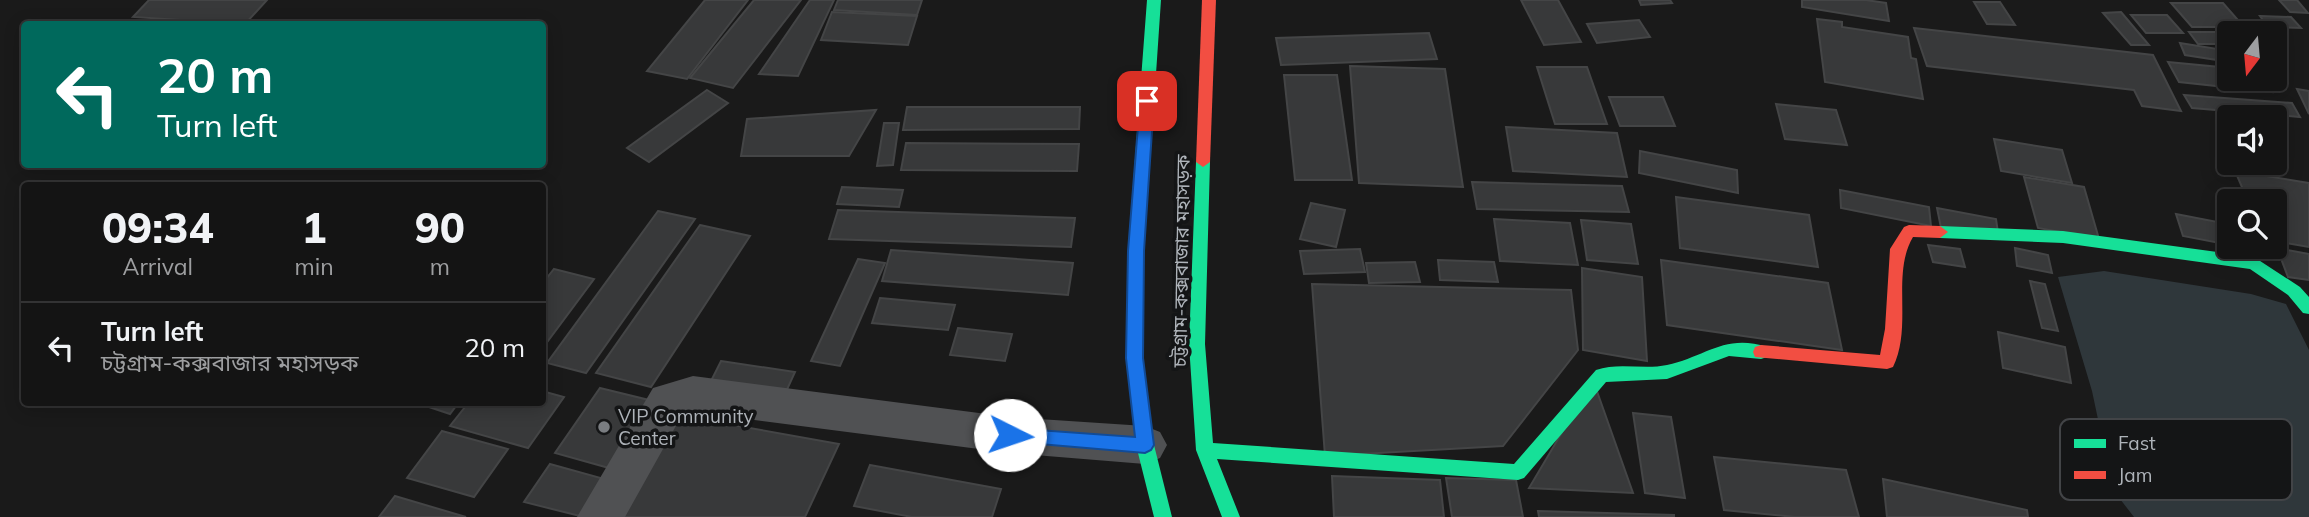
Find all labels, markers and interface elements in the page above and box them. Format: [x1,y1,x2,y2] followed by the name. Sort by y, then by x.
[2217,21,2287,91] north arrow
[2217,21,2287,259] map controls
[157,44,273,105] text: 20 m
[42,49,133,140] icon: left
[1117,71,1177,131] pin
[1128,82,1166,120] icon: arrive
[157,105,277,145] text: Turn left
[2217,105,2287,175] button: sound
[1167,154,1195,369] street label: চট্টগ্রাম-কক্সবাজার মহাসড়ক
[2217,189,2287,259] button: search
[102,201,214,254] text: 09:34
[302,201,327,254] text: 1
[415,201,465,254] text: 90
[123,252,193,281] text: Arrival
[295,252,334,281] text: min
[430,252,450,281] text: m
[101,315,203,348] text: Turn left
[42,329,80,367] icon: left
[464,331,525,364] text: 20 m
[101,348,359,377] text: চট্টগ্রাম-কক্সবাজার মহাসড়ক
[973,398,1047,472] position arrow
[618,404,754,450] place label: VIP Community Center
[596,419,612,435] marker: VIP Community Center
[2060,419,2292,500] legend
[2118,431,2156,455] text: Fast
[2118,463,2152,487] text: Jam

